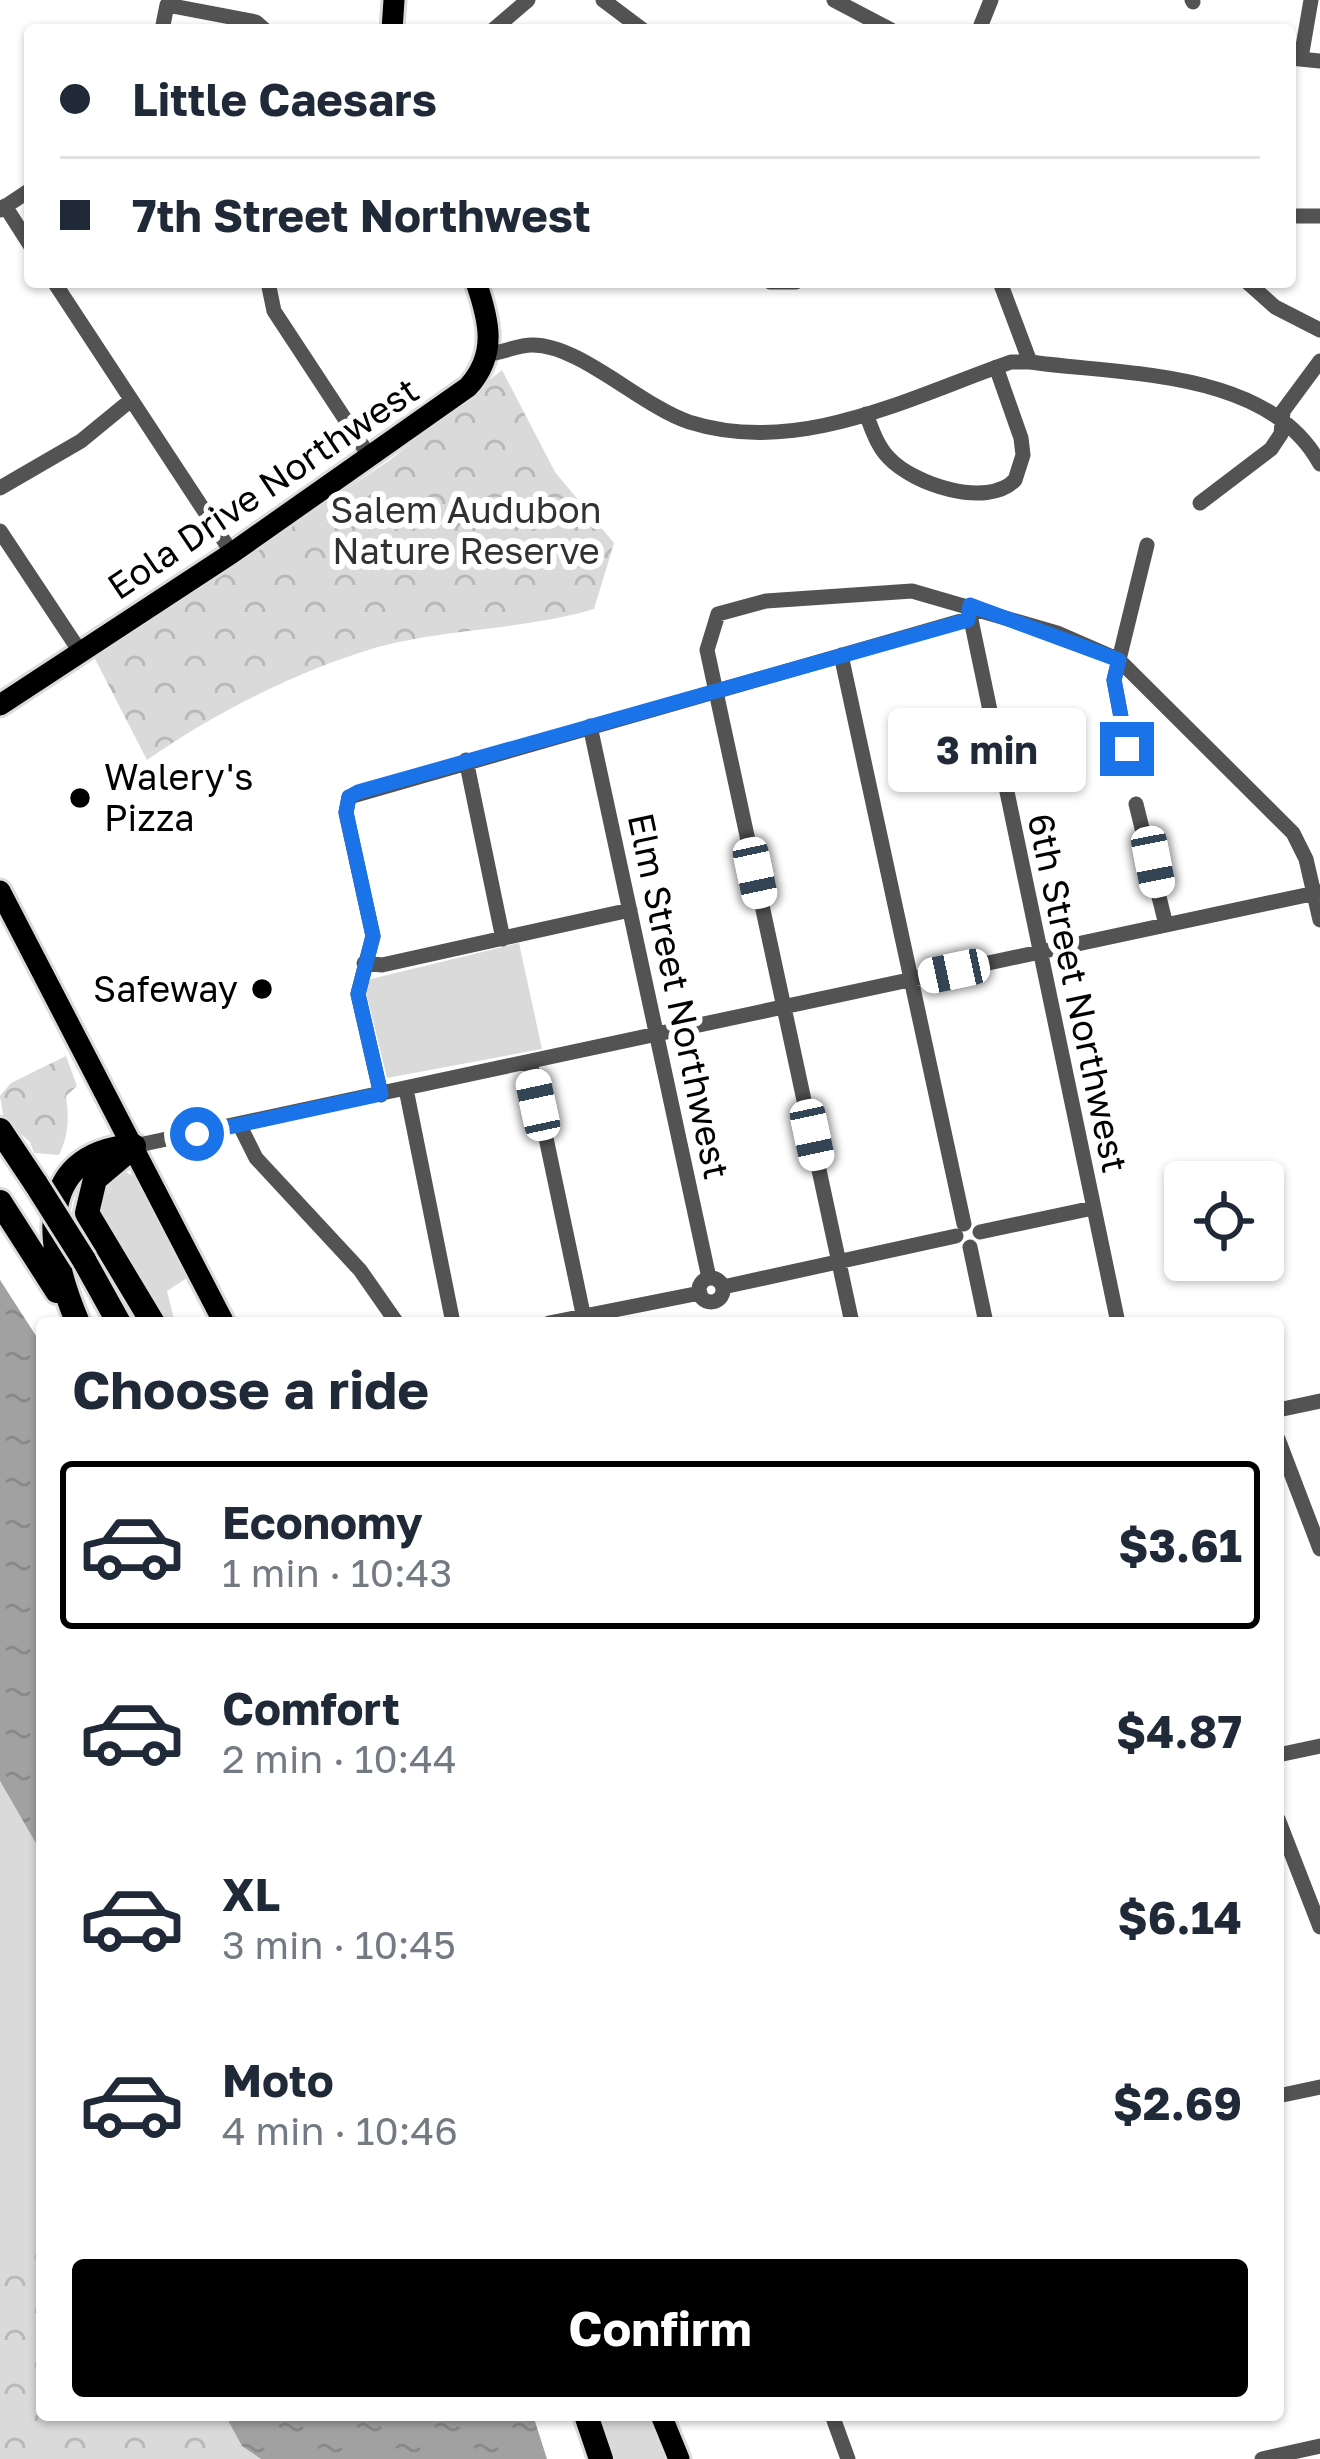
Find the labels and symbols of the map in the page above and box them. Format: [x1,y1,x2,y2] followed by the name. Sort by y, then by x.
[99,368,426,608] street label: Eola Drive Northwest
[330,488,602,572] park label: Salem Audubon Nature Reserve
[887,707,1085,791] callout: 3 min
[1100,722,1154,776] route end
[104,755,253,839] place label: Walery's Pizza
[67,785,93,811] marker: Walery's Pizza
[620,809,739,1183] street label: Elm Street Northwest
[1019,809,1138,1176] street label: 6th Street Northwest
[1128,823,1178,901] car
[730,834,780,912] car
[915,946,993,996] car
[93,967,238,1010] place label: Safeway
[249,976,275,1002] marker: Safeway
[513,1066,563,1144] car
[787,1096,837,1174] car
[170,1107,224,1161] route start

